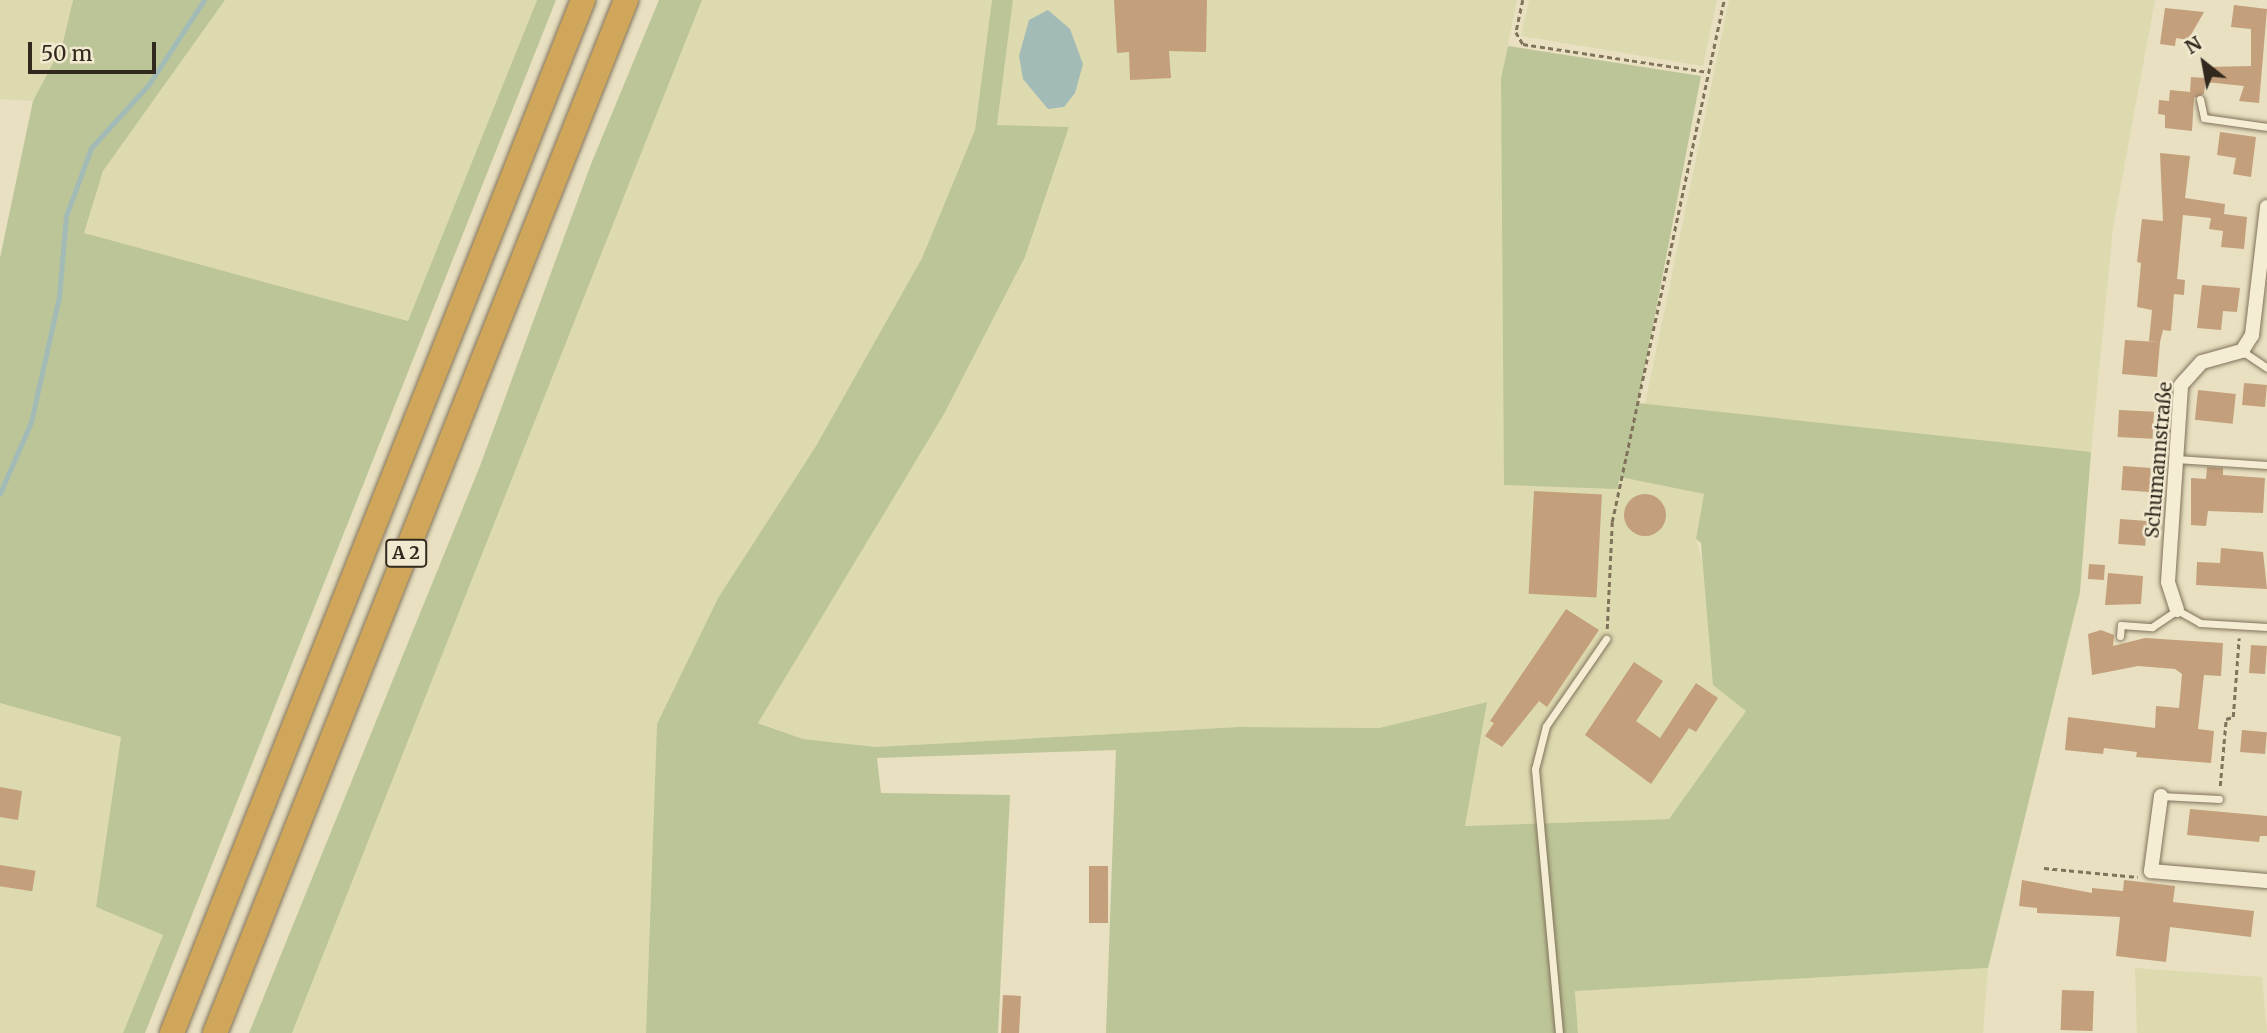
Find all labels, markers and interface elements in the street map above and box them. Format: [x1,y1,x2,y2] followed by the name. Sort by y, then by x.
[32,28,159,72] scale bar
[2169,28,2239,98] north arrow
[2181,31,2206,59] text: N
[41,40,92,67] text: 50 m
[2141,381,2177,539] street label: Schumannstraße
[385,538,427,568] road number: A 2

